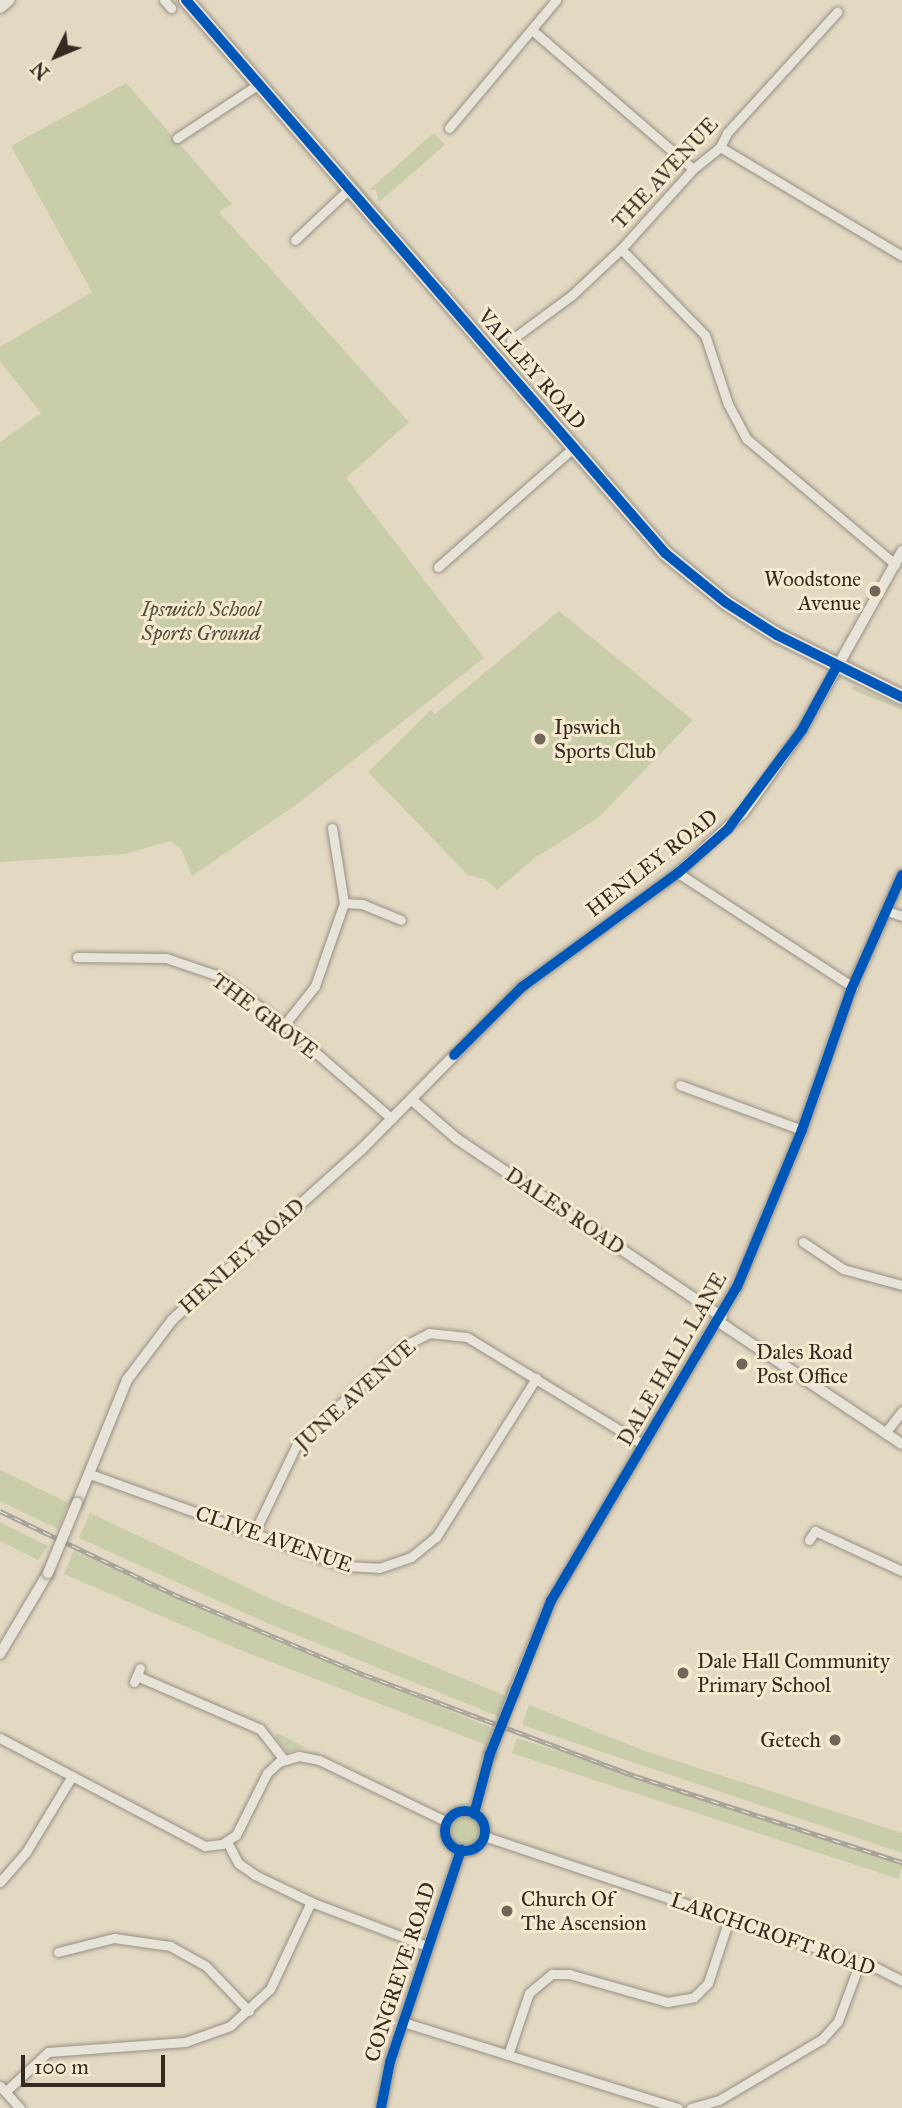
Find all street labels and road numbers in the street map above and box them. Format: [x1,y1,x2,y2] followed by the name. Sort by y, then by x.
[607,112,723,234] street label: THE AVENUE
[473,303,591,435] street label: VALLEY ROAD
[581,804,723,922] street label: HENLEY ROAD
[207,968,323,1064] street label: THE GROVE
[501,1162,629,1260] street label: DALES ROAD
[174,1193,310,1319] street label: HENLEY ROAD
[612,1268,732,1450] street label: DALE HALL LANE
[289,1334,421,1456] street label: JUNE AVENUE
[192,1500,356,1578] street label: CLIVE AVENUE
[359,1879,441,2065] street label: CONGREVE ROAD
[667,1887,879,1981] street label: LARCHCROFT ROAD

